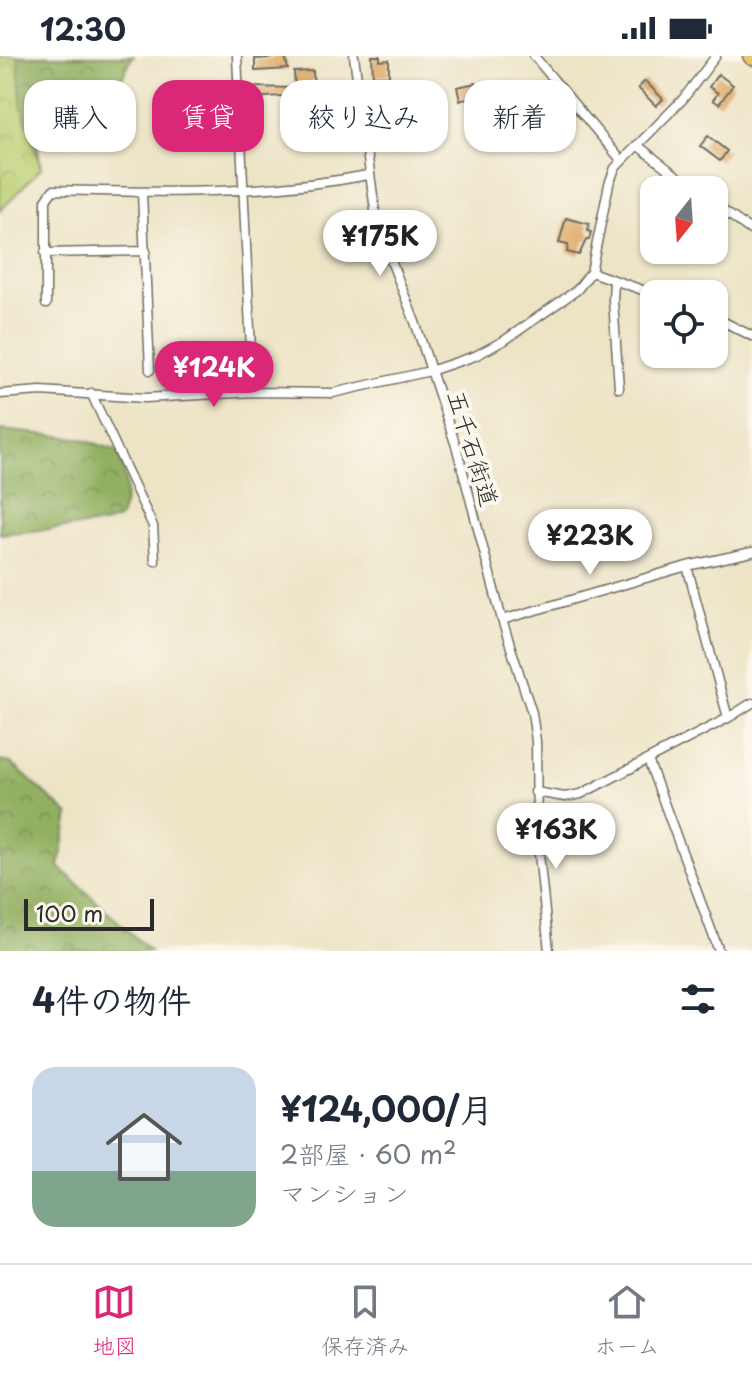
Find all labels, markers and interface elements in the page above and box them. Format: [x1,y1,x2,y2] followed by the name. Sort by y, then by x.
[40,6,126,51] text: 12:30
[24,80,136,152] chip: 購入
[152,80,264,152] chip: 賃貸
[280,80,448,152] chip: 絞り込み
[464,80,576,152] chip: 新着
[640,176,728,264] north arrow
[640,176,728,368] map controls
[324,210,436,278] pin: ¥175K
[341,216,419,255] text: ¥175K
[640,280,728,368] button: locate
[158,341,270,409] pin: ¥124K
[173,347,255,386] text: ¥124K
[439,385,509,511] street label: 五千石街道
[534,509,646,577] pin: ¥223K
[546,515,634,554] text: ¥223K
[500,803,612,871] pin: ¥163K
[515,809,597,848] text: ¥163K
[24,895,154,931] scale bar
[36,896,103,929] text: 100 m
[32,973,191,1025] text: 4件の物件
[676,977,720,1021] icon: filters
[280,1082,493,1134] text: ¥124,000/月
[96,1099,192,1195] icon: home
[280,1134,457,1173] text: 2部屋 · 60 m²
[280,1173,409,1212] text: マンション
[92,1280,136,1361] tab: 地図
[321,1280,409,1361] tab: 保存済み
[594,1280,660,1361] tab: ホーム

